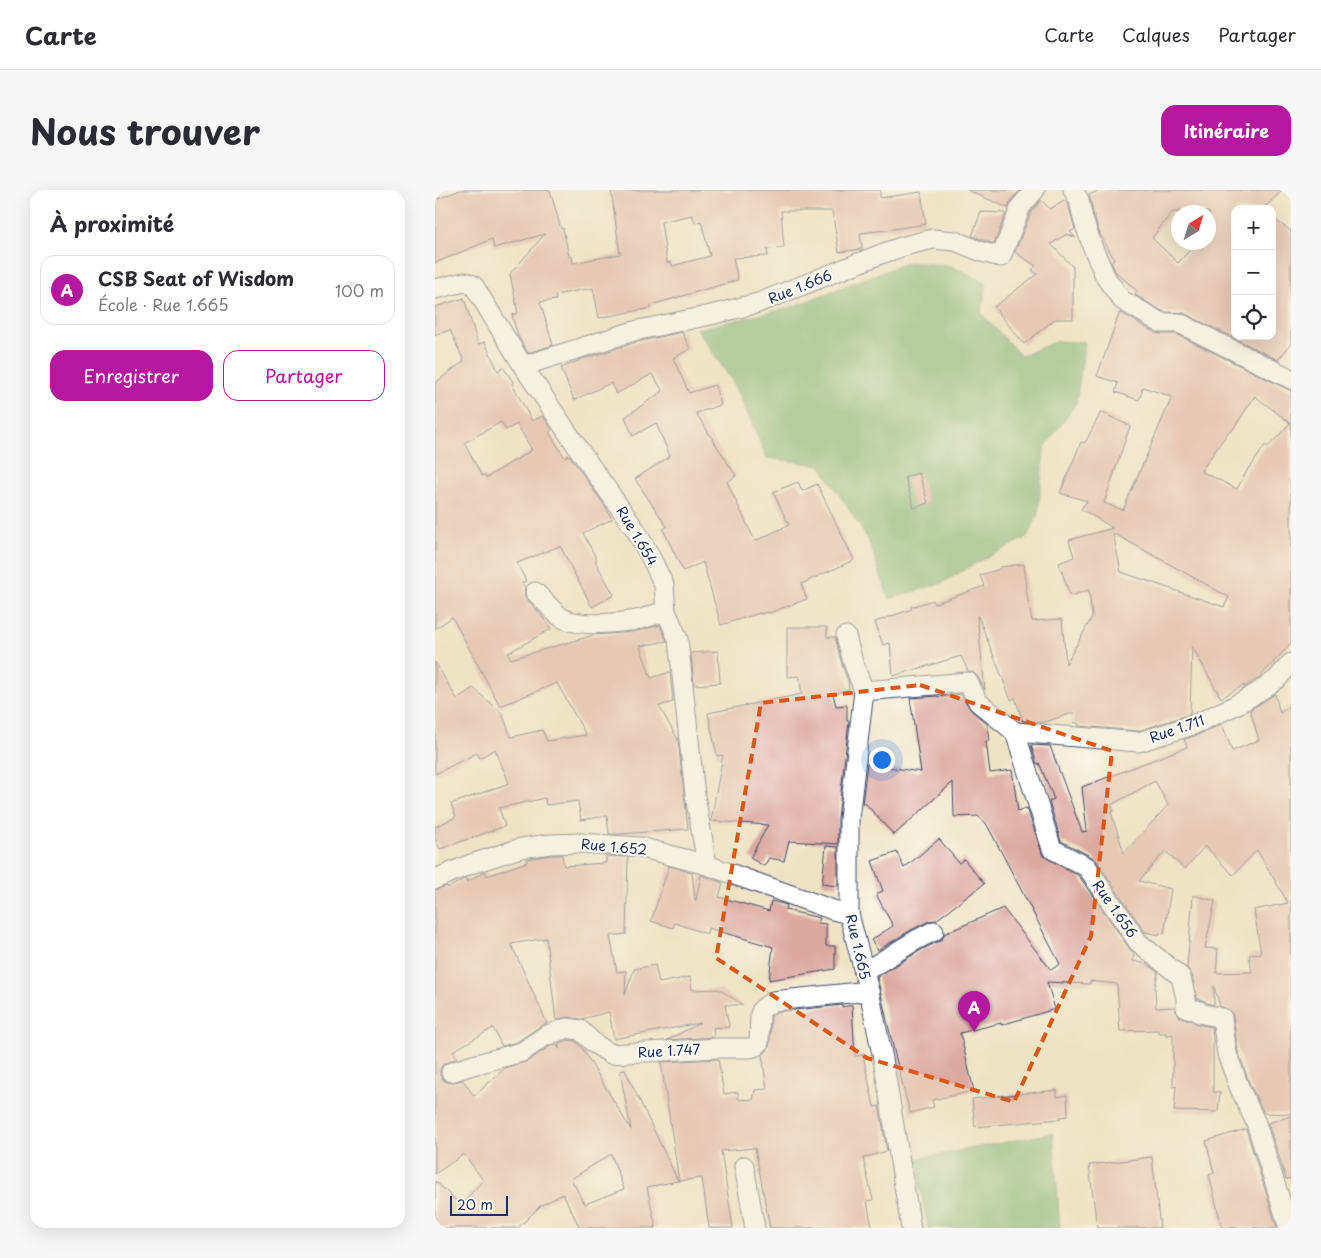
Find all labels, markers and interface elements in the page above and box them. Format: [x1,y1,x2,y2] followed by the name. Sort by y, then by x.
[25,17,97,53] text: Carte
[1044,21,1094,48] text: Carte
[1122,21,1190,48] text: Calques
[1218,21,1296,48] text: Partager
[30,104,260,157] text: Nous trouver
[1161,105,1291,156] button: Itinéraire
[1171,205,1216,250] north arrow
[1231,205,1276,340] map controls
[1231,205,1276,250] button: +
[50,207,174,239] text: À proximité
[1231,250,1276,295] button: −
[98,264,294,292] text: CSB Seat of Wisdom
[765,264,835,309] street label: Rue 1.666
[61,278,73,302] text: A
[335,278,384,302] text: 100 m
[98,292,228,316] text: École · Rue 1.665
[1231,295,1276,340] button: locate
[50,350,213,401] button: Enregistrer
[223,350,385,401] button: Partager
[611,502,663,570] street label: Rue 1.654
[1147,709,1207,748] street label: Rue 1.711
[869,747,895,773] your location
[580,833,648,860] street label: Rue 1.652
[1088,876,1143,942] street label: Rue 1.656
[841,912,876,982] street label: Rue 1.665
[958,991,990,1032] pin: A
[637,1038,701,1063] street label: Rue 1.747
[450,1193,507,1216] scale bar
[457,1194,493,1215] text: 20 m

